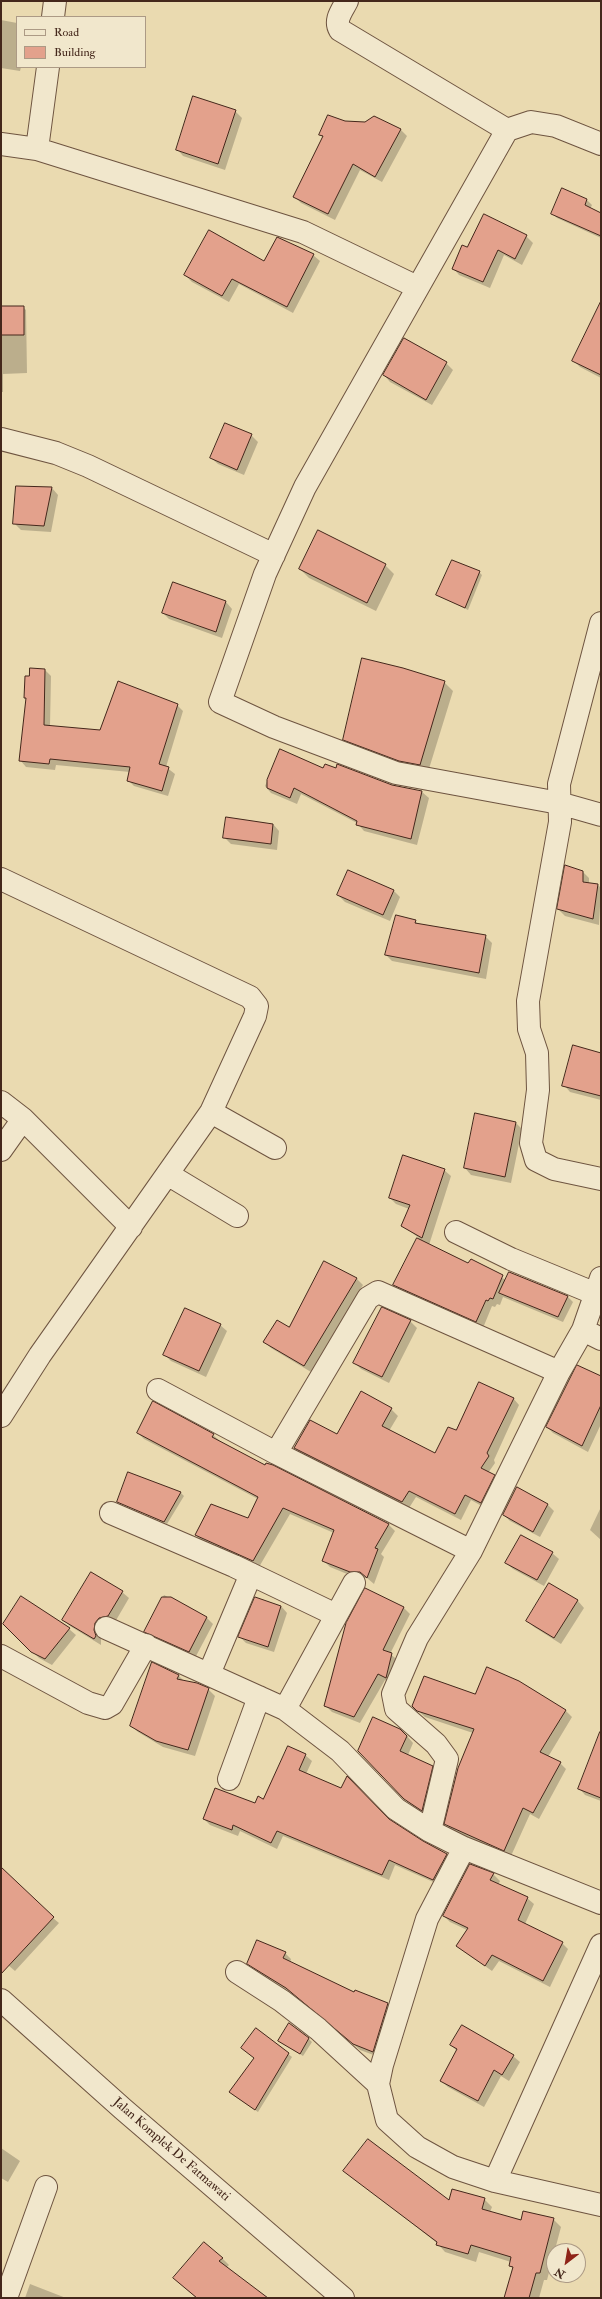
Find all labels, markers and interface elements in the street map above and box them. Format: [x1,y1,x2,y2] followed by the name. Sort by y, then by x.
[16,16,146,68] legend
[54,25,79,40] text: Road
[54,45,95,60] text: Building
[109,2095,233,2205] street label: Jalan Komplek De Fatmawati
[546,2243,586,2283] north arrow
[553,2265,568,2281] text: N

